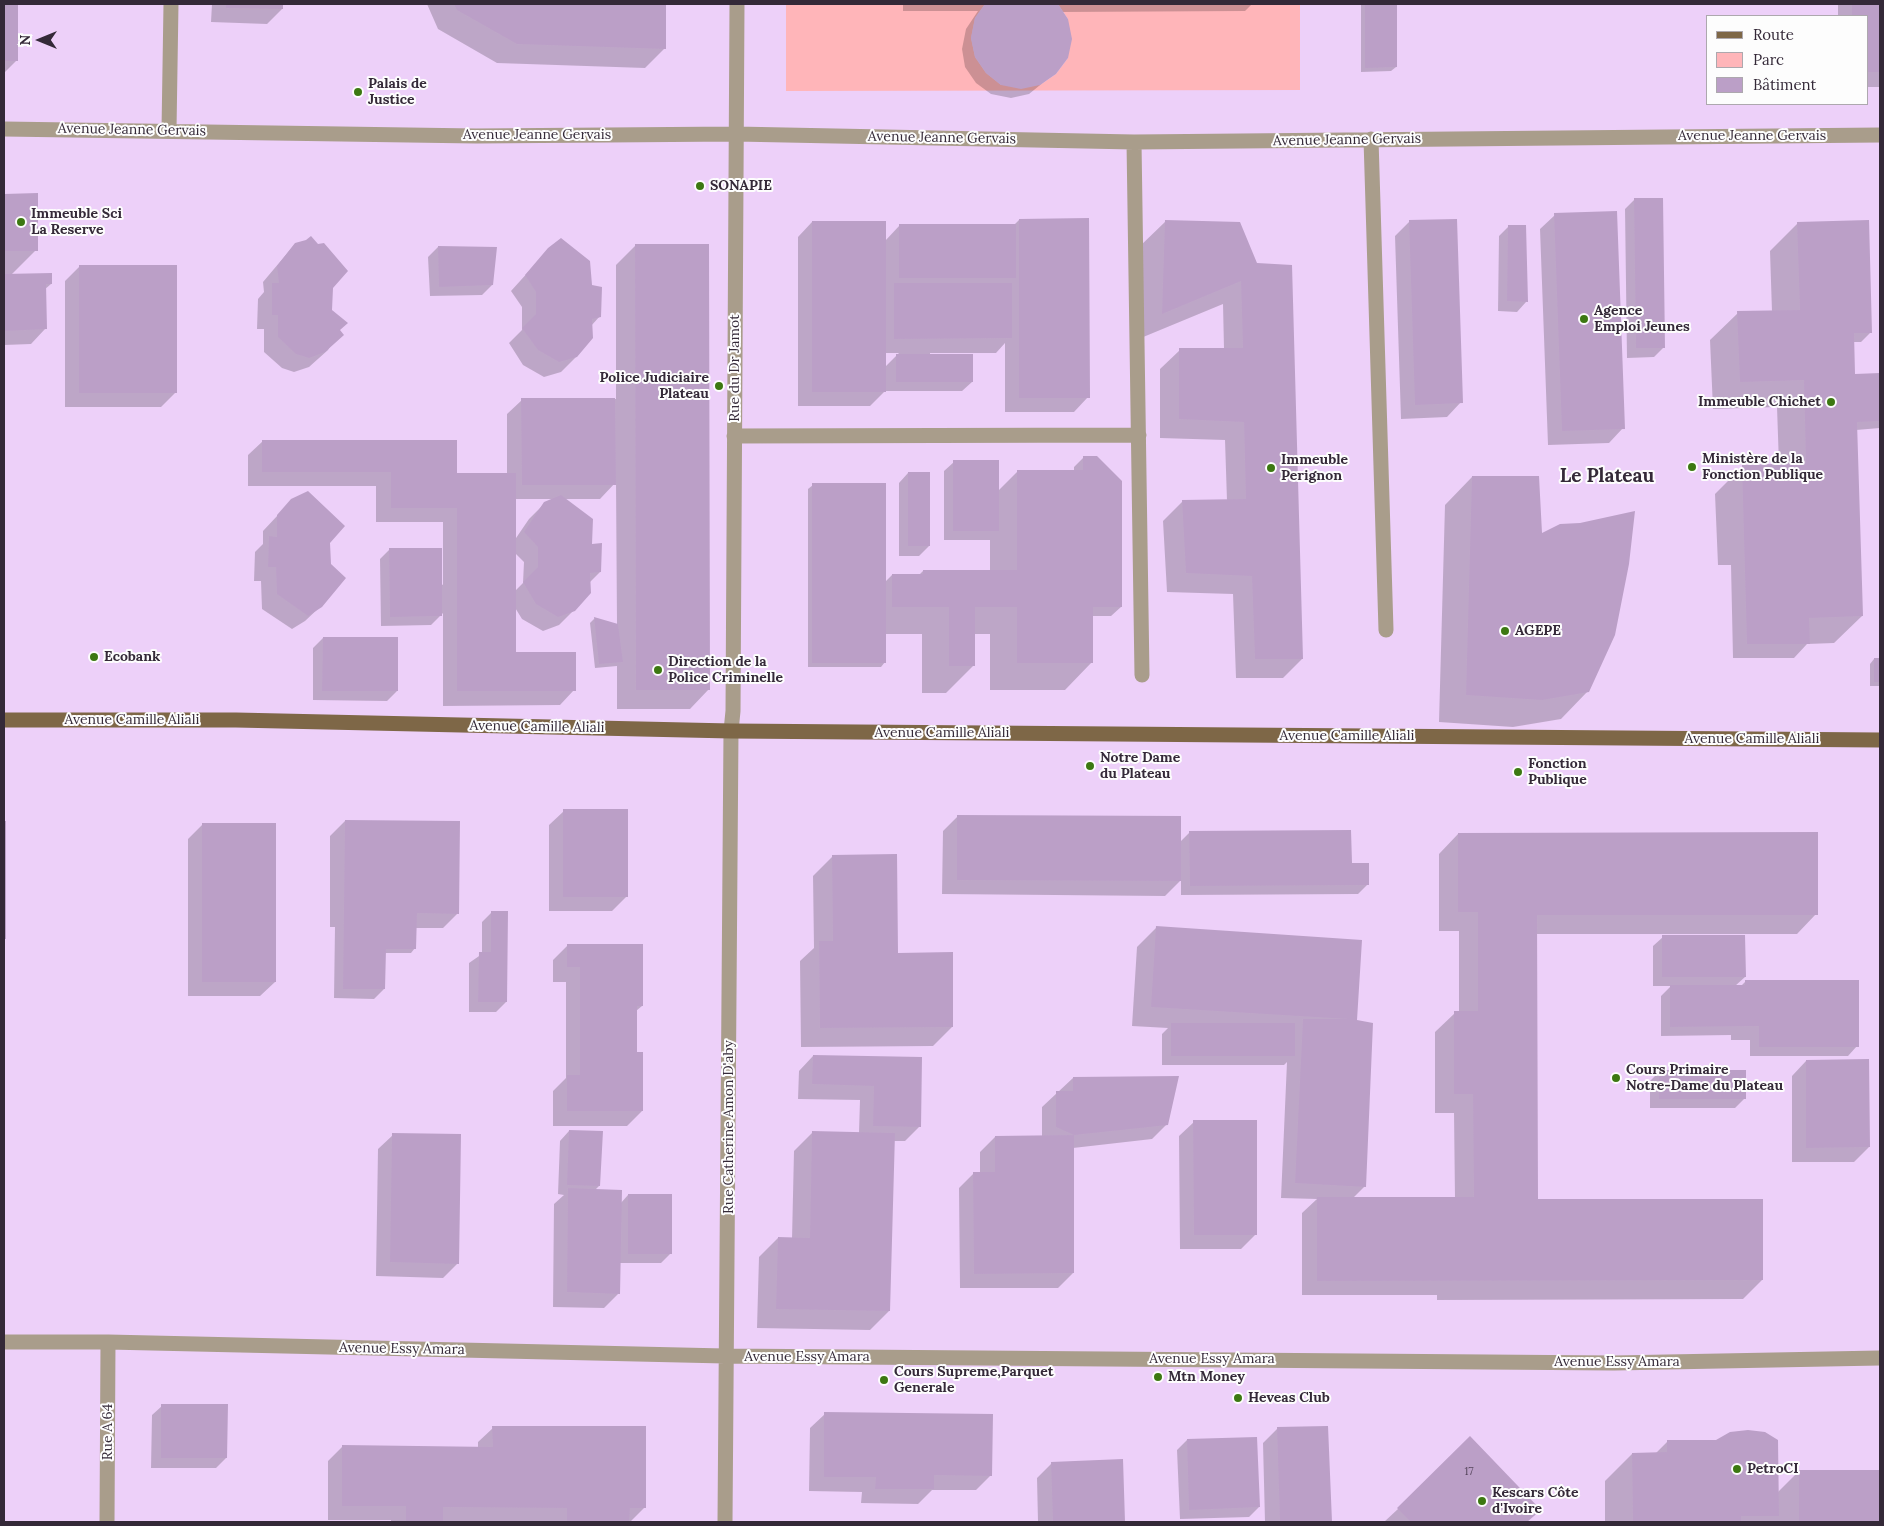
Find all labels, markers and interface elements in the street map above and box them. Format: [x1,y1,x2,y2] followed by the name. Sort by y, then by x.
[15,15,65,65] north arrow
[1706,15,1869,105] legend
[1753,25,1794,44] text: Route
[16,35,34,45] text: N
[1753,50,1784,69] text: Parc
[1753,75,1816,94] text: Bâtiment
[368,76,427,108] place label: Palais de Justice
[352,86,364,98] marker: Palais de Justice
[58,120,206,140] street label: Avenue Jeanne Gervais
[463,127,611,143] street label: Avenue Jeanne Gervais
[868,128,1016,148] street label: Avenue Jeanne Gervais
[1678,128,1826,144] street label: Avenue Jeanne Gervais
[1273,130,1421,150] street label: Avenue Jeanne Gervais
[710,178,772,194] place label: SONAPIE
[694,180,706,192] marker: SONAPIE
[31,206,122,238] place label: Immeuble Sci La Reserve
[15,216,27,228] marker: Immeuble Sci La Reserve
[1594,303,1690,336] place label: Agence Emploi Jeunes
[1578,313,1590,325] marker: Agence Emploi Jeunes
[727,314,743,422] street label: Rue du Dr Jamot
[600,370,709,402] place label: Police Judiciaire Plateau
[713,380,725,392] marker: Police Judiciaire Plateau
[1698,394,1821,410] place label: Immeuble Chichet
[1825,396,1837,408] marker: Immeuble Chichet
[1702,451,1823,484] place label: Ministère de la Fonction Publique
[1281,452,1348,484] place label: Immeuble Perignon
[1686,461,1698,473] marker: Ministère de la Fonction Publique
[1265,462,1277,474] marker: Immeuble Perignon
[1560,466,1654,488] district label: Le Plateau
[1515,623,1561,639] place label: AGEPE
[1499,625,1511,637] marker: AGEPE
[104,649,160,665] place label: Ecobank
[88,651,100,663] marker: Ecobank
[668,654,783,686] place label: Direction de la Police Criminelle
[652,664,664,676] marker: Direction de la Police Criminelle
[64,712,200,728] street label: Avenue Camille Aliali
[469,717,605,737] street label: Avenue Camille Aliali
[874,725,1010,741] street label: Avenue Camille Aliali
[1279,728,1415,744] street label: Avenue Camille Aliali
[1684,731,1820,747] street label: Avenue Camille Aliali
[1100,750,1180,782] place label: Notre Dame du Plateau
[1528,756,1587,789] place label: Fonction Publique
[1084,760,1096,772] marker: Notre Dame du Plateau
[1512,766,1524,778] marker: Fonction Publique
[721,1040,737,1214] street label: Rue Catherine Amon D'aby
[1626,1062,1783,1094] place label: Cours Primaire Notre-Dame du Plateau
[1610,1072,1622,1084] marker: Cours Primaire Notre-Dame du Plateau
[339,1340,465,1358] street label: Avenue Essy Amara
[744,1349,870,1365] street label: Avenue Essy Amara
[1149,1351,1275,1367] street label: Avenue Essy Amara
[1554,1354,1680,1370] street label: Avenue Essy Amara
[894,1364,1053,1396] place label: Cours Supreme,Parquet Generale
[1168,1369,1245,1385] place label: Mtn Money
[1152,1371,1164,1383] marker: Mtn Money
[878,1374,890,1386] marker: Cours Supreme,Parquet Generale
[1248,1390,1330,1406] place label: Heveas Club
[1232,1392,1244,1404] marker: Heveas Club
[100,1404,116,1460] street label: Rue A 64
[1747,1461,1799,1477] place label: PetroCI
[1731,1463,1743,1475] marker: PetroCI
[1464,1465,1474,1479] house number: 17
[1492,1485,1579,1518] place label: Kescars Côte d'Ivoire
[1476,1495,1488,1507] marker: Kescars Côte d'Ivoire

